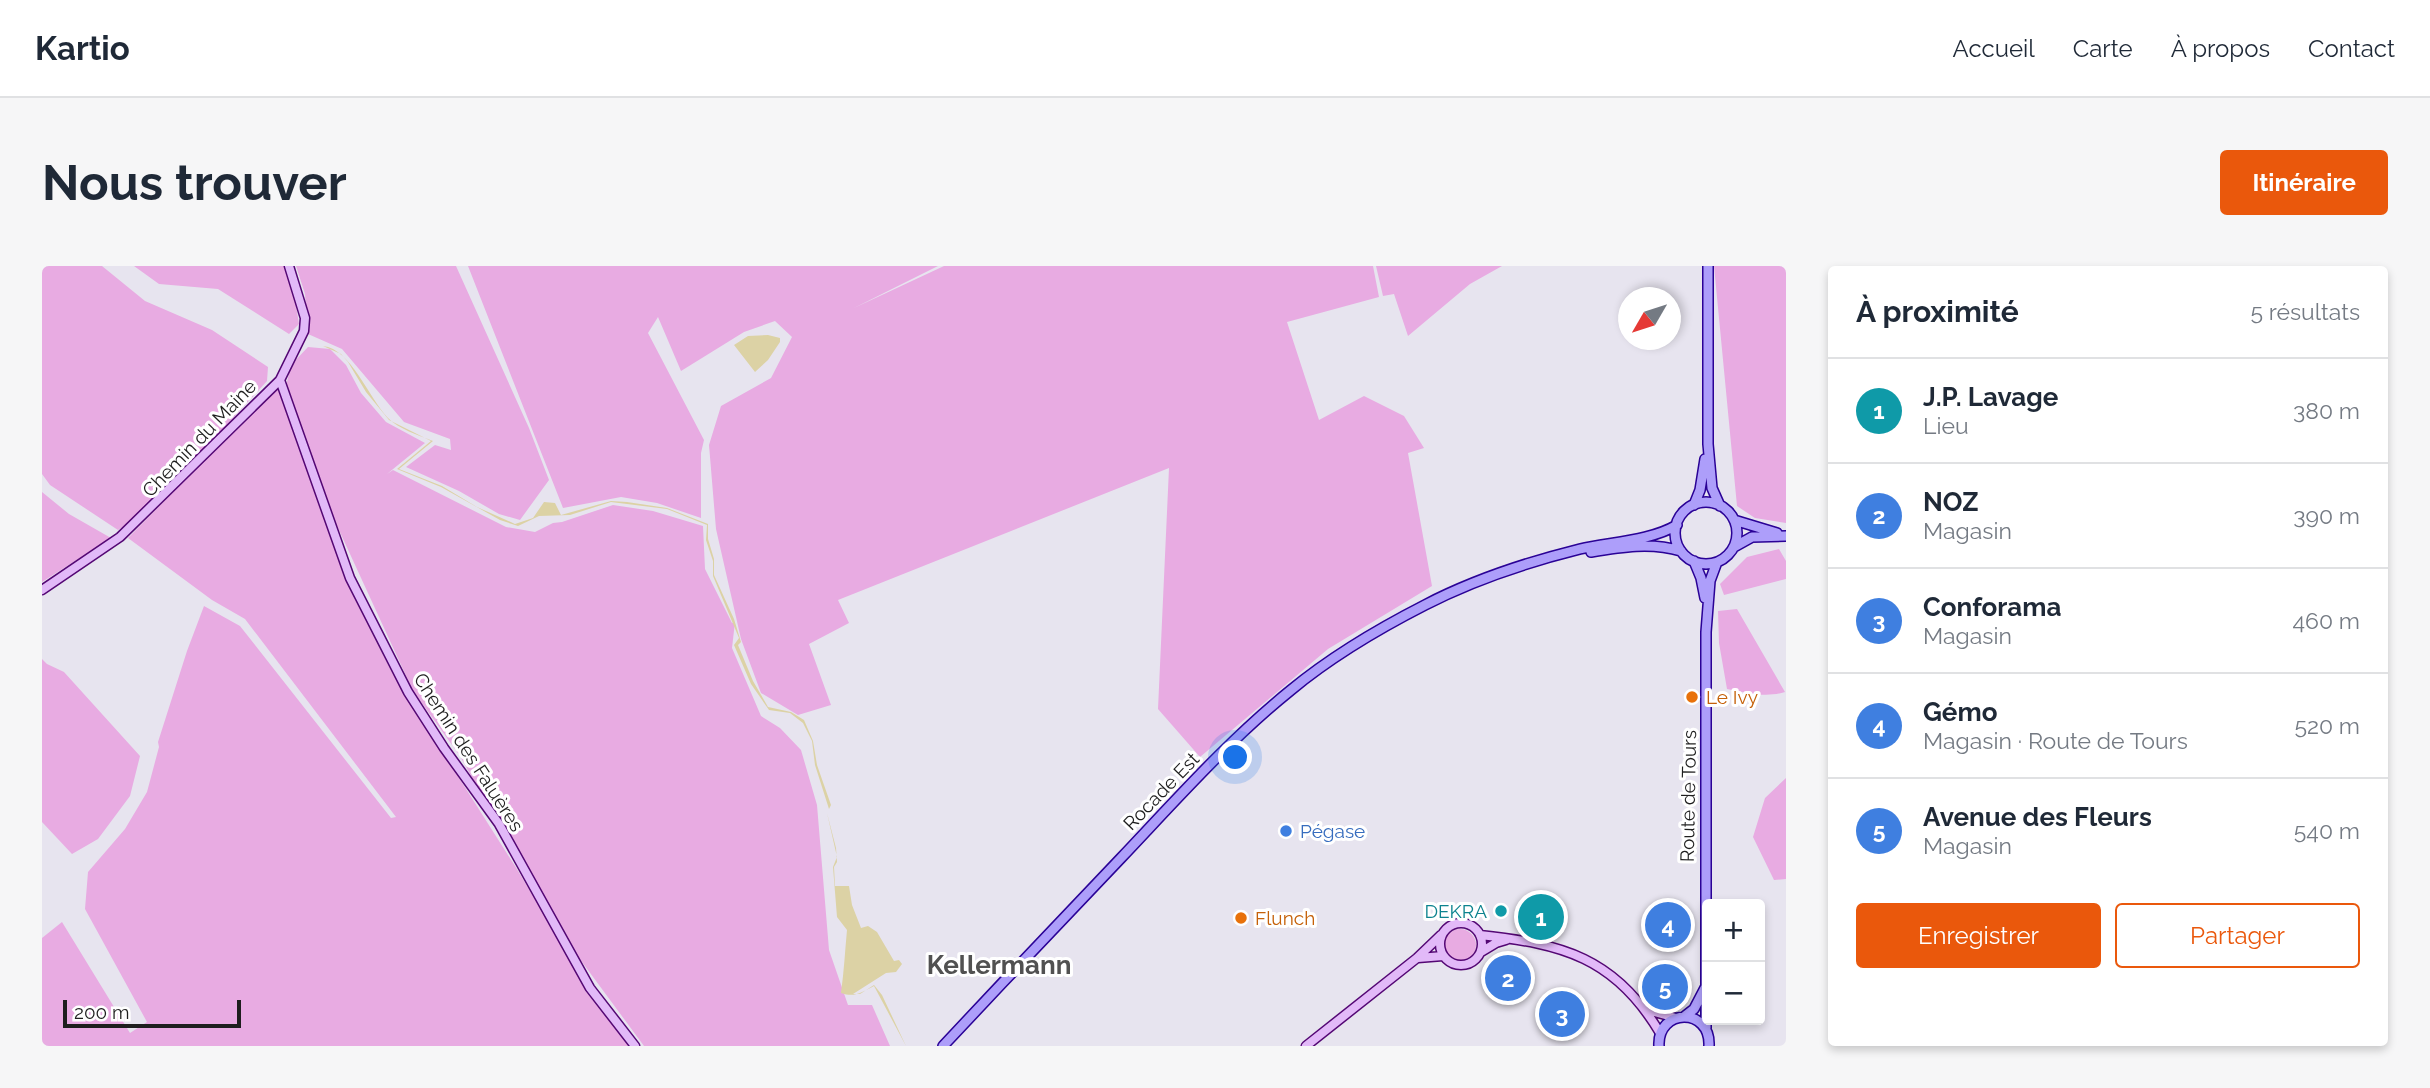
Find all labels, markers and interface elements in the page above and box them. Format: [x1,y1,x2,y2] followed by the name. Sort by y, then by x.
[35,29,130,68] text: Kartio
[1953,34,2035,63] text: Accueil
[2073,34,2133,63] text: Carte
[2171,34,2270,63] text: À propos
[2308,34,2395,63] text: Contact
[2220,150,2388,215] button: Itinéraire
[42,154,347,211] text: Nous trouver
[1618,287,1681,350] north arrow
[1856,294,2019,329] text: À proximité
[2250,298,2360,325] text: 5 résultats
[138,375,260,501] street label: Chemin du Maine
[1923,382,2058,412] text: J.P. Lavage
[1873,397,1885,424] text: 1
[2293,397,2360,424] text: 380 m
[1923,412,1969,439] text: Lieu
[1923,487,1978,517] text: NOZ
[1873,502,1885,529] text: 2
[2293,502,2360,529] text: 390 m
[1923,517,2012,544] text: Magasin
[1923,592,2061,622] text: Conforama
[1873,607,1885,634] text: 3
[2292,607,2360,634] text: 460 m
[1923,622,2012,649] text: Magasin
[410,669,528,835] street label: Chemin des Faluères
[1706,686,1758,708] place label: Le Ivy
[1684,689,1700,705] marker: Le Ivy
[1923,697,1997,727] text: Gémo
[1872,712,1886,739] text: 4
[2294,712,2360,739] text: 520 m
[1923,727,2188,754] text: Magasin · Route de Tours
[1676,730,1700,862] street label: Route de Tours
[1218,740,1252,774] your location
[1119,747,1204,834] street label: Rocade Est
[1923,802,2152,832] text: Avenue des Fleurs
[1873,817,1885,844] text: 5
[2294,817,2360,844] text: 540 m
[1300,820,1365,842] place label: Pégase
[1278,823,1294,839] marker: Pégase
[1923,832,2012,859] text: Magasin
[1518,891,1564,943] pin: 1
[1645,899,1691,951] pin: 4
[1702,899,1765,1025] map controls
[1702,899,1765,962] button: +
[1424,900,1487,922] place label: DEKRA
[1493,903,1509,919] marker: DEKRA
[1856,903,2101,968] button: Enregistrer
[2115,903,2360,968] button: Partager
[1255,907,1315,929] place label: Flunch
[1233,910,1249,926] marker: Flunch
[927,950,1071,980] district label: Kellermann
[1485,952,1531,1004] pin: 2
[1642,961,1688,1013] pin: 5
[1702,962,1765,1025] button: −
[1539,988,1585,1040] pin: 3
[63,997,242,1029] scale bar
[74,1001,129,1023] text: 200 m

